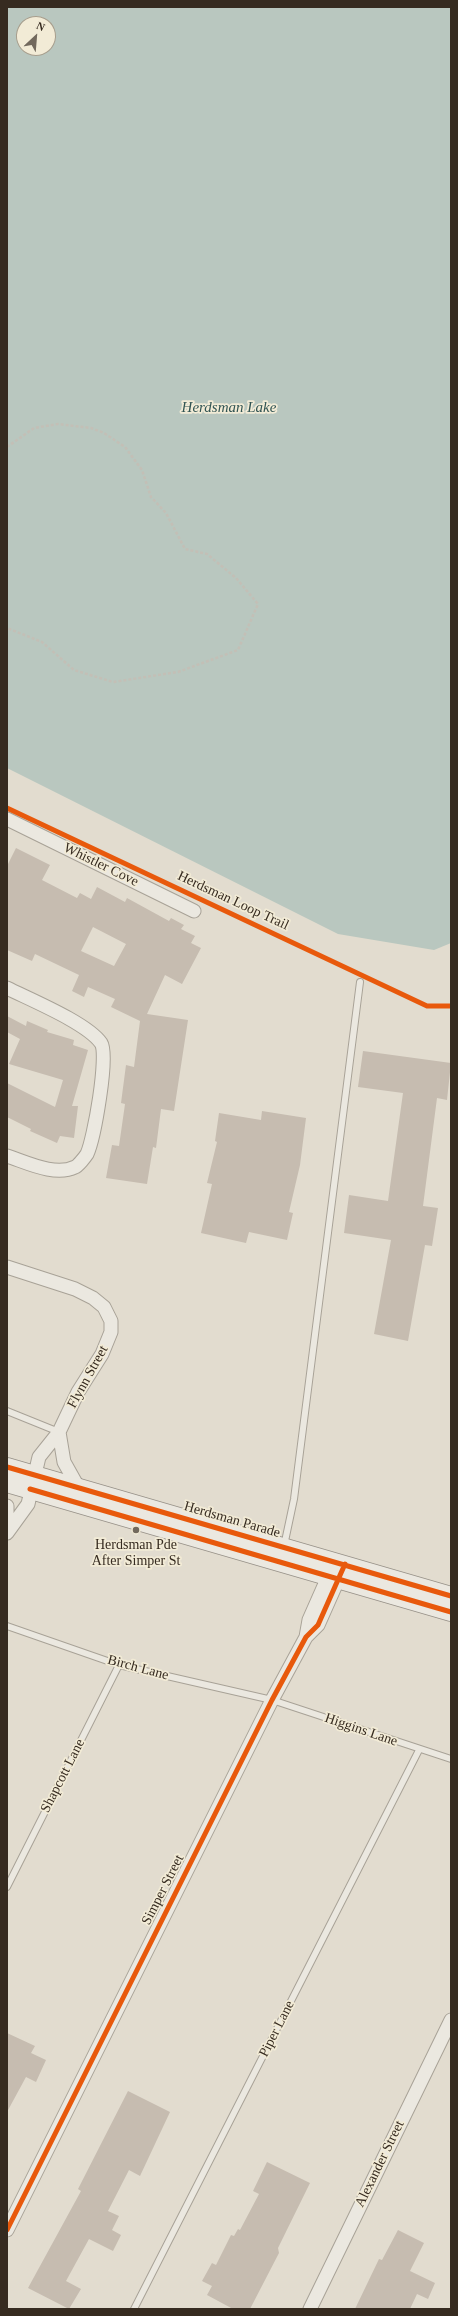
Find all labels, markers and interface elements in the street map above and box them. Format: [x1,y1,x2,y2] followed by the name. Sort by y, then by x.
[16,16,56,56] north arrow
[35,19,47,33] text: N
[182,399,276,417] water label: Herdsman Lake
[61,840,141,890] street label: Whistler Cove
[175,868,291,934] street label: Herdsman Loop Trail
[64,1343,112,1411] street label: Flynn Street
[182,1498,282,1542] street label: Herdsman Parade
[131,1525,141,1535] marker: Herdsman Pde After Simper St
[92,1537,180,1570] place label: Herdsman Pde After Simper St
[106,1652,170,1684] street label: Birch Lane
[322,1710,400,1750] street label: Higgins Lane
[37,1736,89,1816] street label: Shapcott Lane
[138,1852,188,1928] street label: Simper Street
[256,1998,298,2060] street label: Piper Lane
[352,2118,408,2210] street label: Alexander Street

